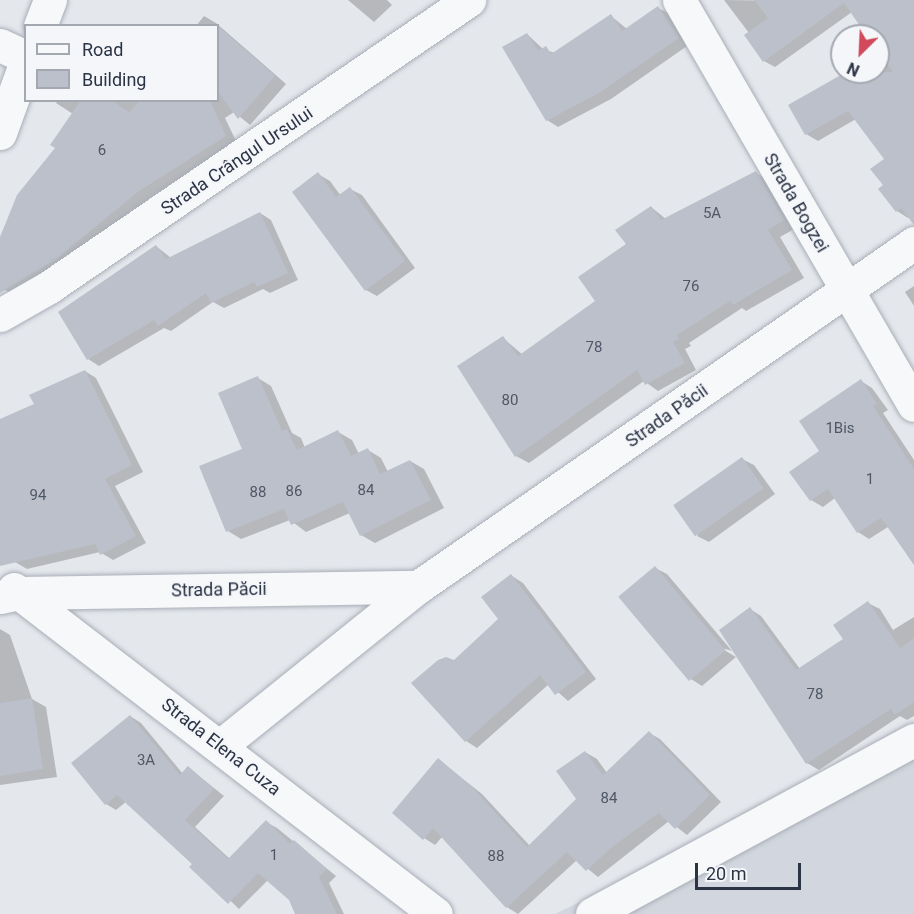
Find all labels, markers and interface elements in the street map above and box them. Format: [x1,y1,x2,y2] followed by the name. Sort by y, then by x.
[24,24,219,102] legend
[830,24,890,84] north arrow
[82,39,123,60] text: Road
[844,58,862,80] text: N
[82,69,146,90] text: Building
[157,102,317,220] street label: Strada Crângul Ursului
[98,142,106,160] house number: 6
[759,150,833,256] street label: Strada Bogzei
[703,205,721,223] house number: 5A
[683,278,699,296] house number: 76
[586,339,602,357] house number: 78
[622,380,712,452] street label: Strada Păcii
[502,392,518,410] house number: 80
[825,420,855,438] house number: 1Bis
[866,471,874,489] house number: 1
[358,482,374,500] house number: 84
[286,483,302,501] house number: 86
[250,484,266,502] house number: 88
[30,487,46,505] house number: 94
[171,578,267,602] street label: Strada Păcii
[807,686,823,704] house number: 78
[157,694,285,800] street label: Strada Elena Cuza
[137,752,155,770] house number: 3A
[601,790,617,808] house number: 84
[270,847,278,865] house number: 1
[488,848,504,866] house number: 88
[698,851,804,889] scale bar
[706,863,746,884] text: 20 m

